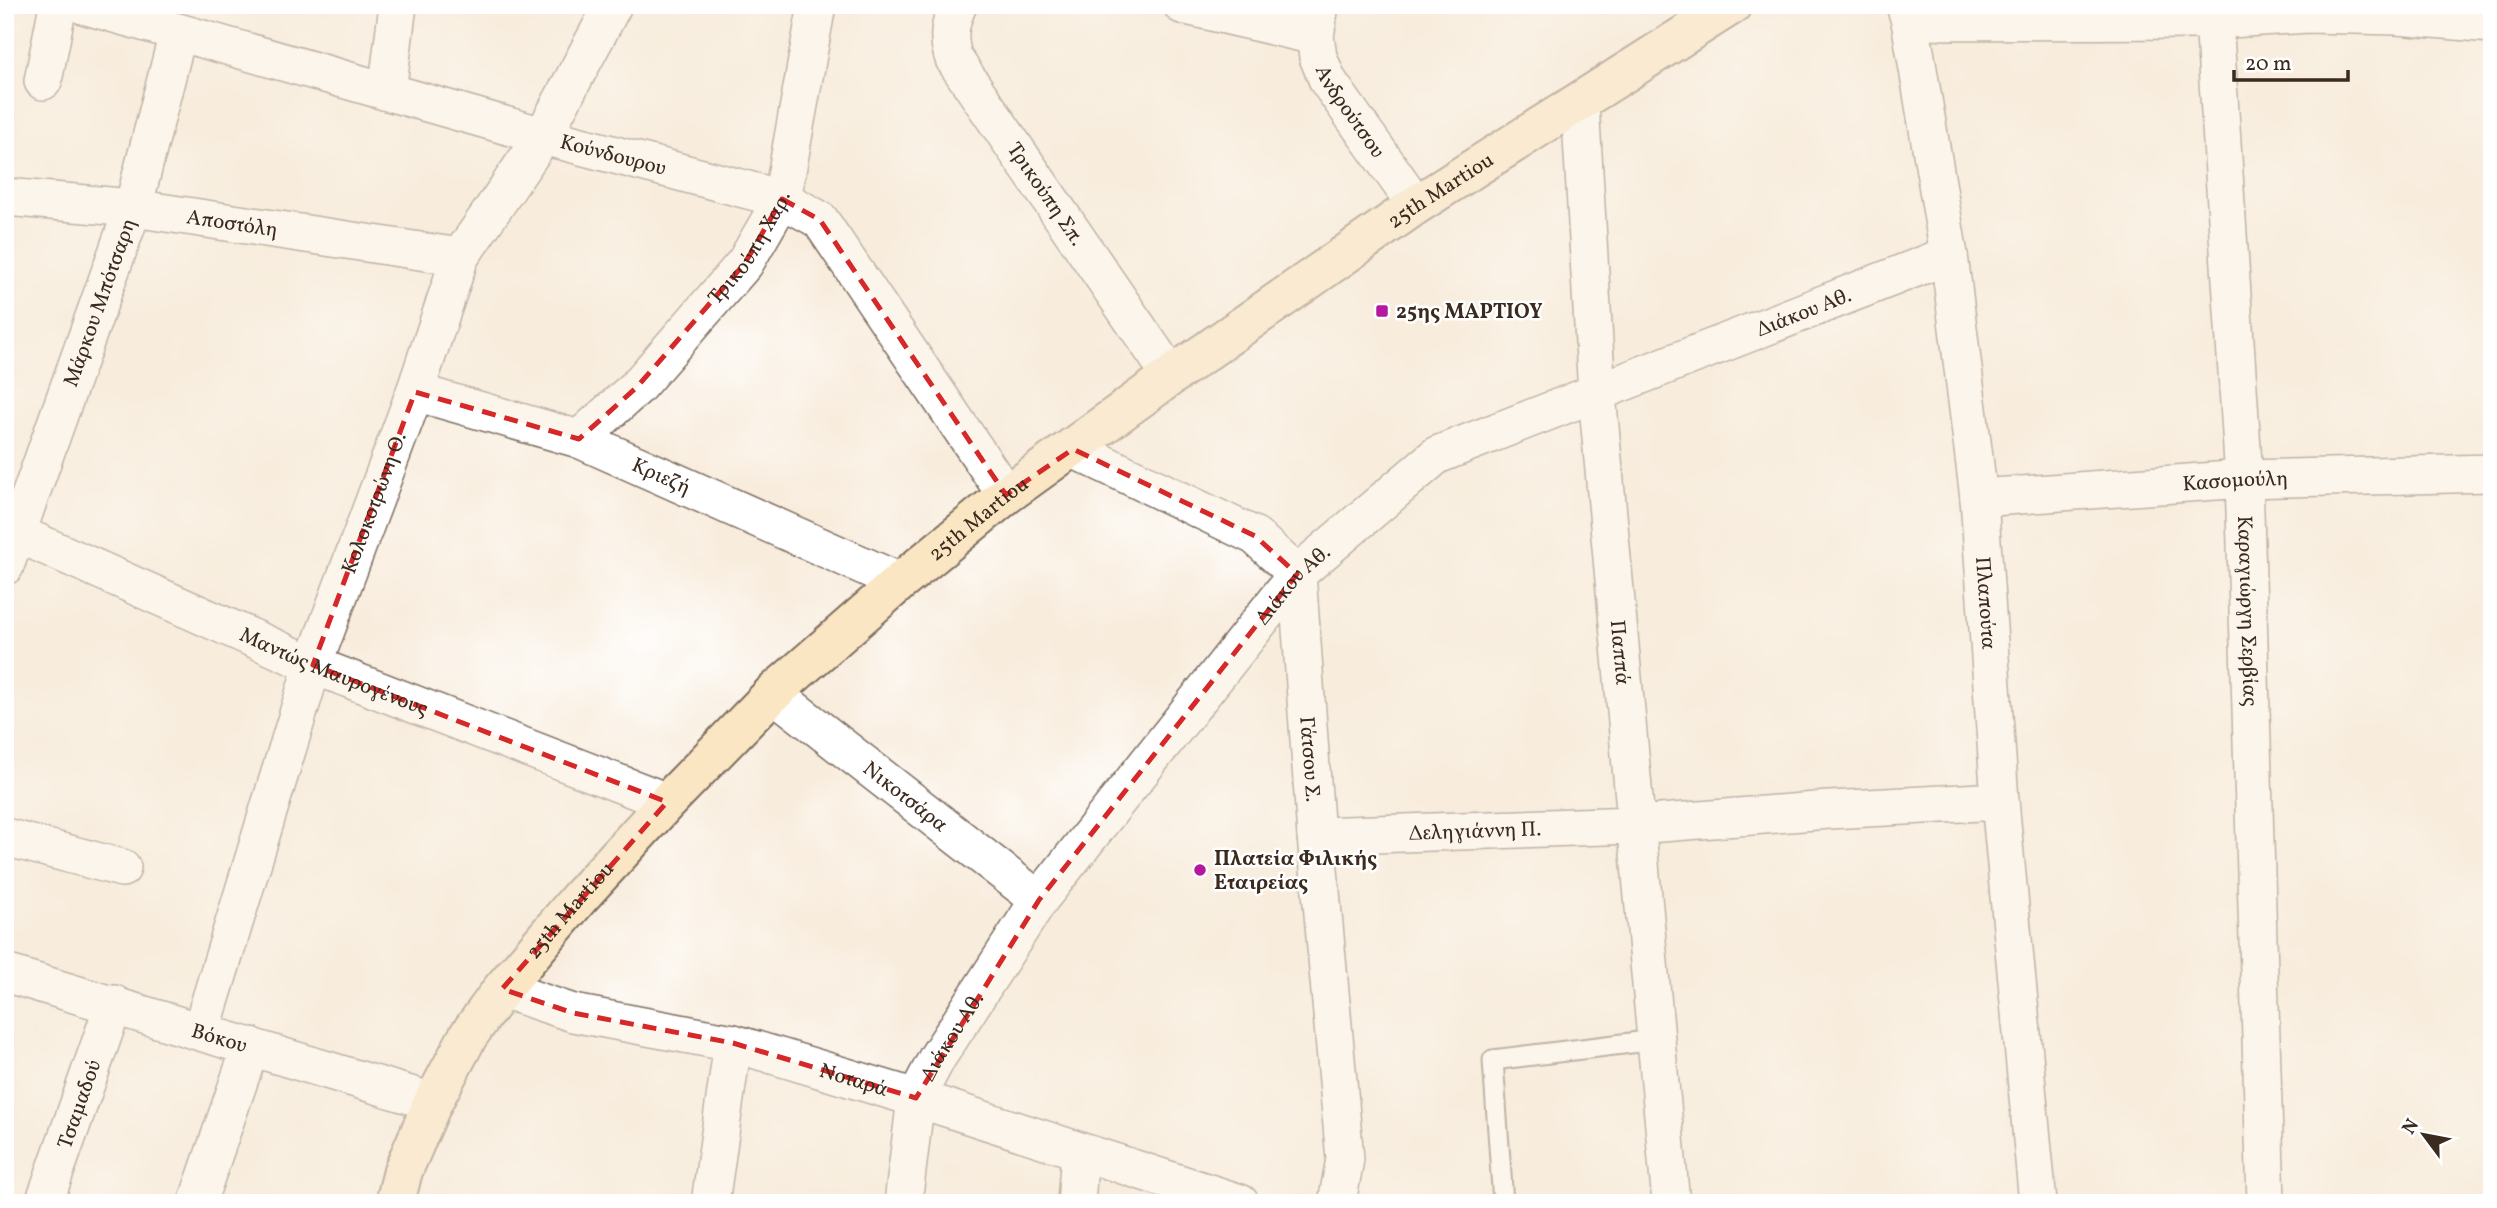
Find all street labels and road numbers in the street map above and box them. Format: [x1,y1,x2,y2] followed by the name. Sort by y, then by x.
[1307,61,1391,164] street label: Ανδρούτσου
[557,128,669,184] street label: Κούνδουρου
[999,137,1091,252] street label: Τρικούπη Σπ.
[1382,146,1500,236] street label: 25th Martiou
[702,191,799,312] street label: Τρικούπη Χαρ.
[185,203,280,246] street label: Αποστόλη
[57,215,144,391] street label: Μάρκου Μπότσαρη
[1752,282,1856,345] street label: Διάκου Αθ.
[335,428,415,578] street label: Κολοκοτρώνη Θ.
[627,451,695,503] street label: Κριεζή
[2182,465,2289,499] street label: Κασομούλη
[923,470,1035,569] street label: 25th Martiou
[2229,515,2264,707] street label: Καραγιώργη Σερβίας
[1249,539,1337,632] street label: Διάκου Αθ.
[1967,556,2002,651] street label: Πλαπούτα
[1602,619,1637,687] street label: Παππά
[235,621,432,724] street label: Μαντώς Μαυρογένους
[1291,715,1326,803] street label: Γάτσου Σ.
[856,755,953,840] street label: Νικοτσάρα
[1408,815,1542,849] street label: Δεληγιάννη Π.
[520,856,621,966] street label: 25th Martiou
[914,987,992,1087] street label: Διάκου Αθ.
[188,1017,250,1061] street label: Βόκου
[51,1056,109,1153] street label: Τσαμαδού
[816,1057,892,1105] street label: Νοταρά

